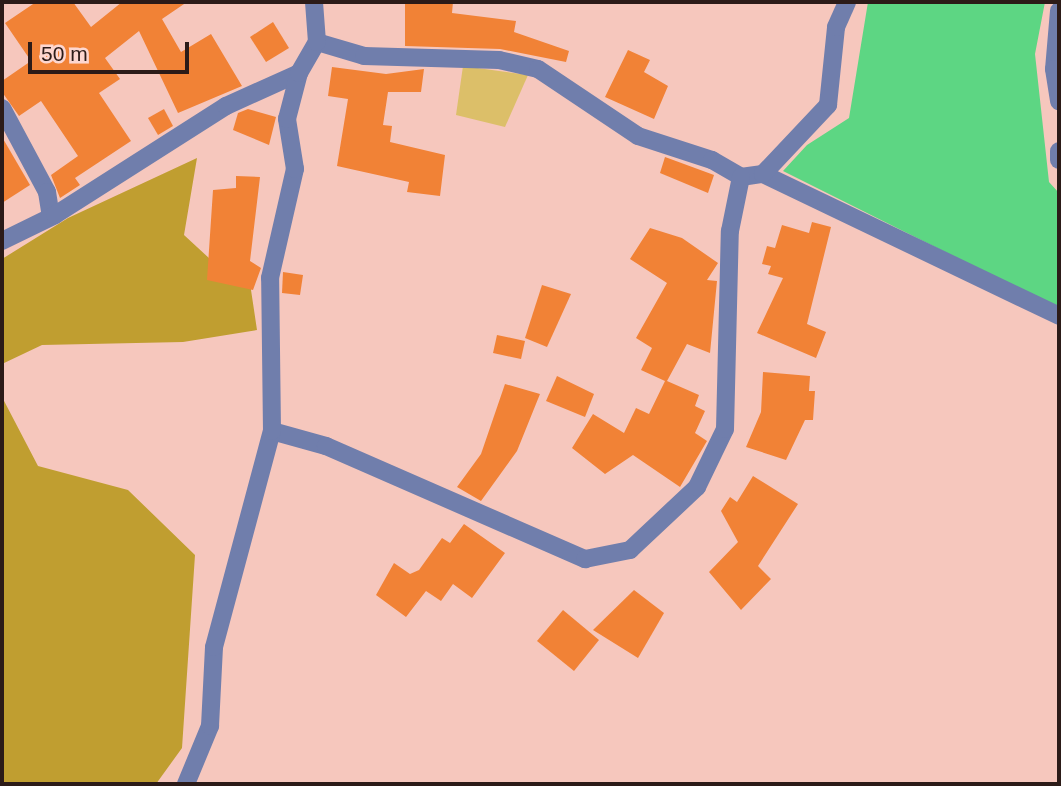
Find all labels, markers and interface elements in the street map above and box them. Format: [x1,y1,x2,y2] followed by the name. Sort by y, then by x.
[32,28,192,72] scale bar
[41,42,88,65] text: 50 m

